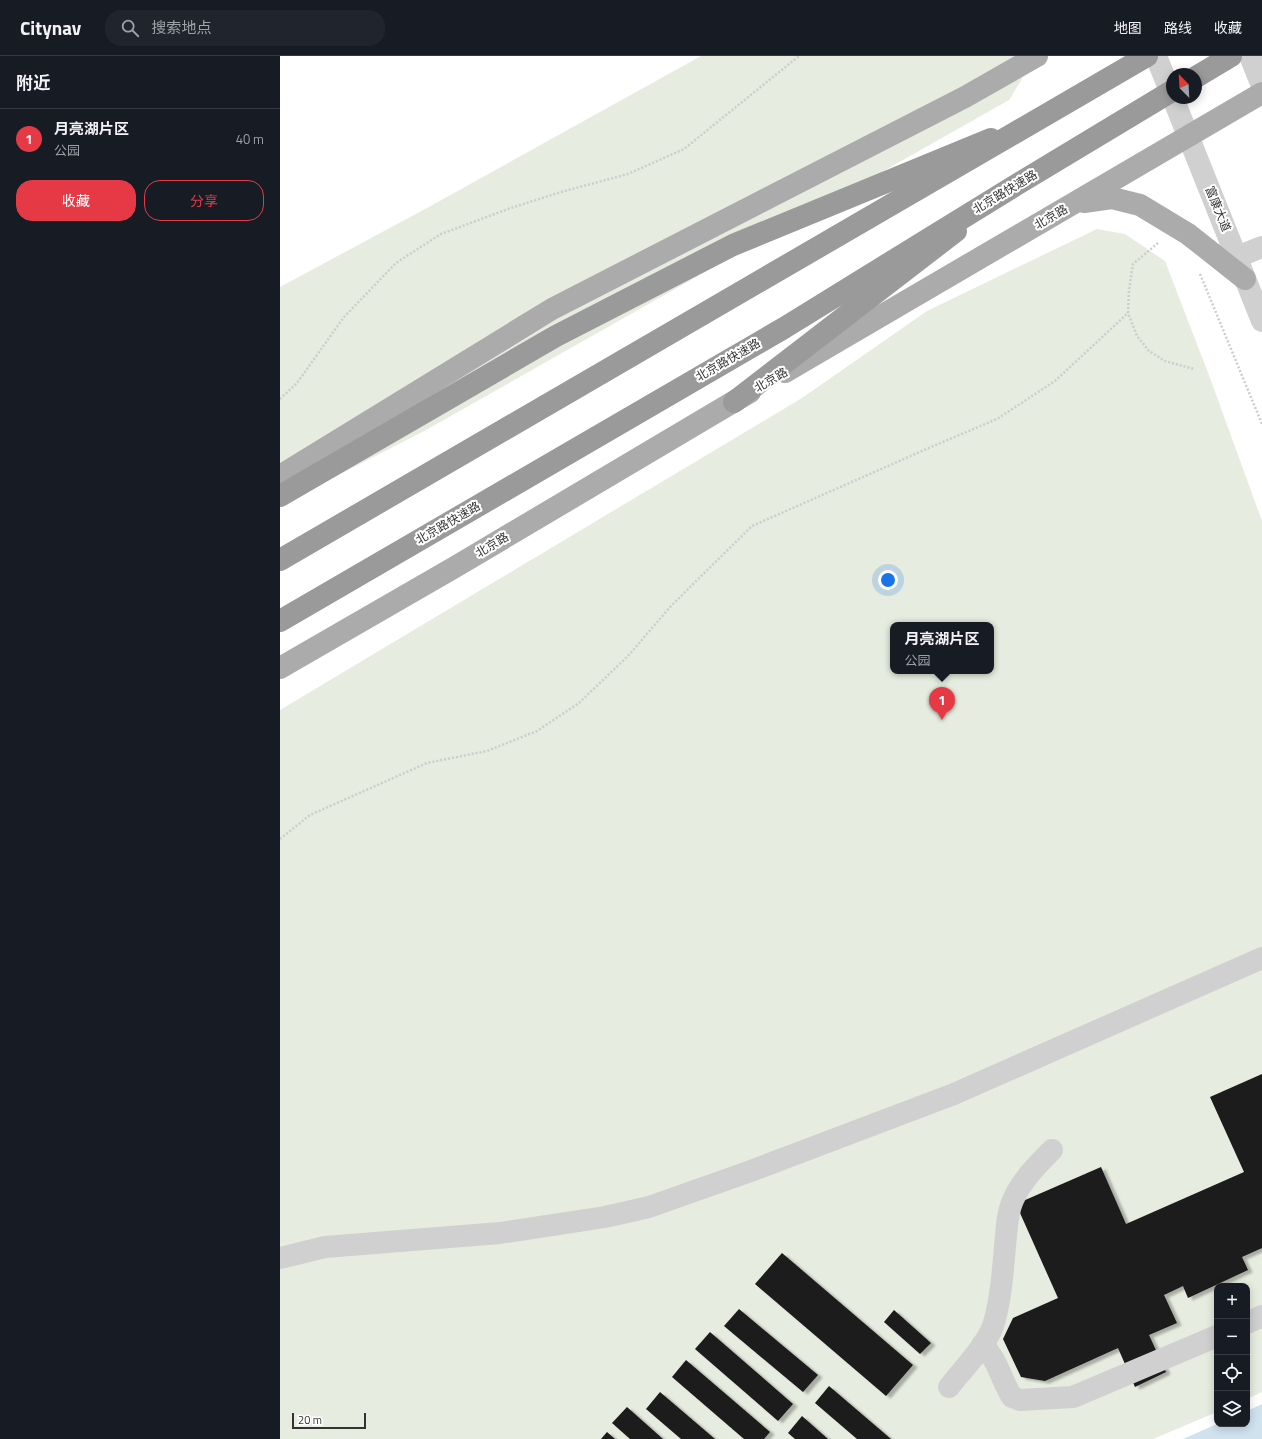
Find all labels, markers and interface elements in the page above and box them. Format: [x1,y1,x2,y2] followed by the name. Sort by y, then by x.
[105,10,385,46] search box
[20,13,81,42] text: Citynav
[151,16,211,39] text: 搜索地点
[119,17,141,39] icon: search
[1114,17,1142,38] text: 地图
[1164,17,1192,38] text: 路线
[1214,17,1242,38] text: 收藏
[1166,68,1202,104] north arrow
[16,70,50,96] text: 附近
[54,117,129,140] text: 月亮湖片区
[25,129,33,149] text: 1
[236,129,264,149] text: 40 m
[54,140,80,160] text: 公园
[969,165,1041,218] street label: 北京路快速路
[16,180,136,221] button: 收藏
[144,180,264,221] button: 分享
[1201,183,1236,235] street label: 富康大道
[1030,199,1071,234] street label: 北京路
[692,333,764,386] street label: 北京路快速路
[750,362,791,397] street label: 北京路
[412,496,484,549] street label: 北京路快速路
[471,527,512,562] street label: 北京路
[878,570,898,590] your location
[890,622,994,674] popup
[904,627,980,650] text: 月亮湖片区
[904,650,931,670] text: 公园
[929,687,955,720] pin: 1
[1214,1283,1250,1427] map controls
[1214,1283,1250,1319] button: +
[1214,1319,1250,1355] button: −
[1214,1355,1250,1391] button: locate
[1214,1391,1250,1427] button: layers
[292,1411,366,1430] scale bar
[298,1412,322,1428] text: 20 m

